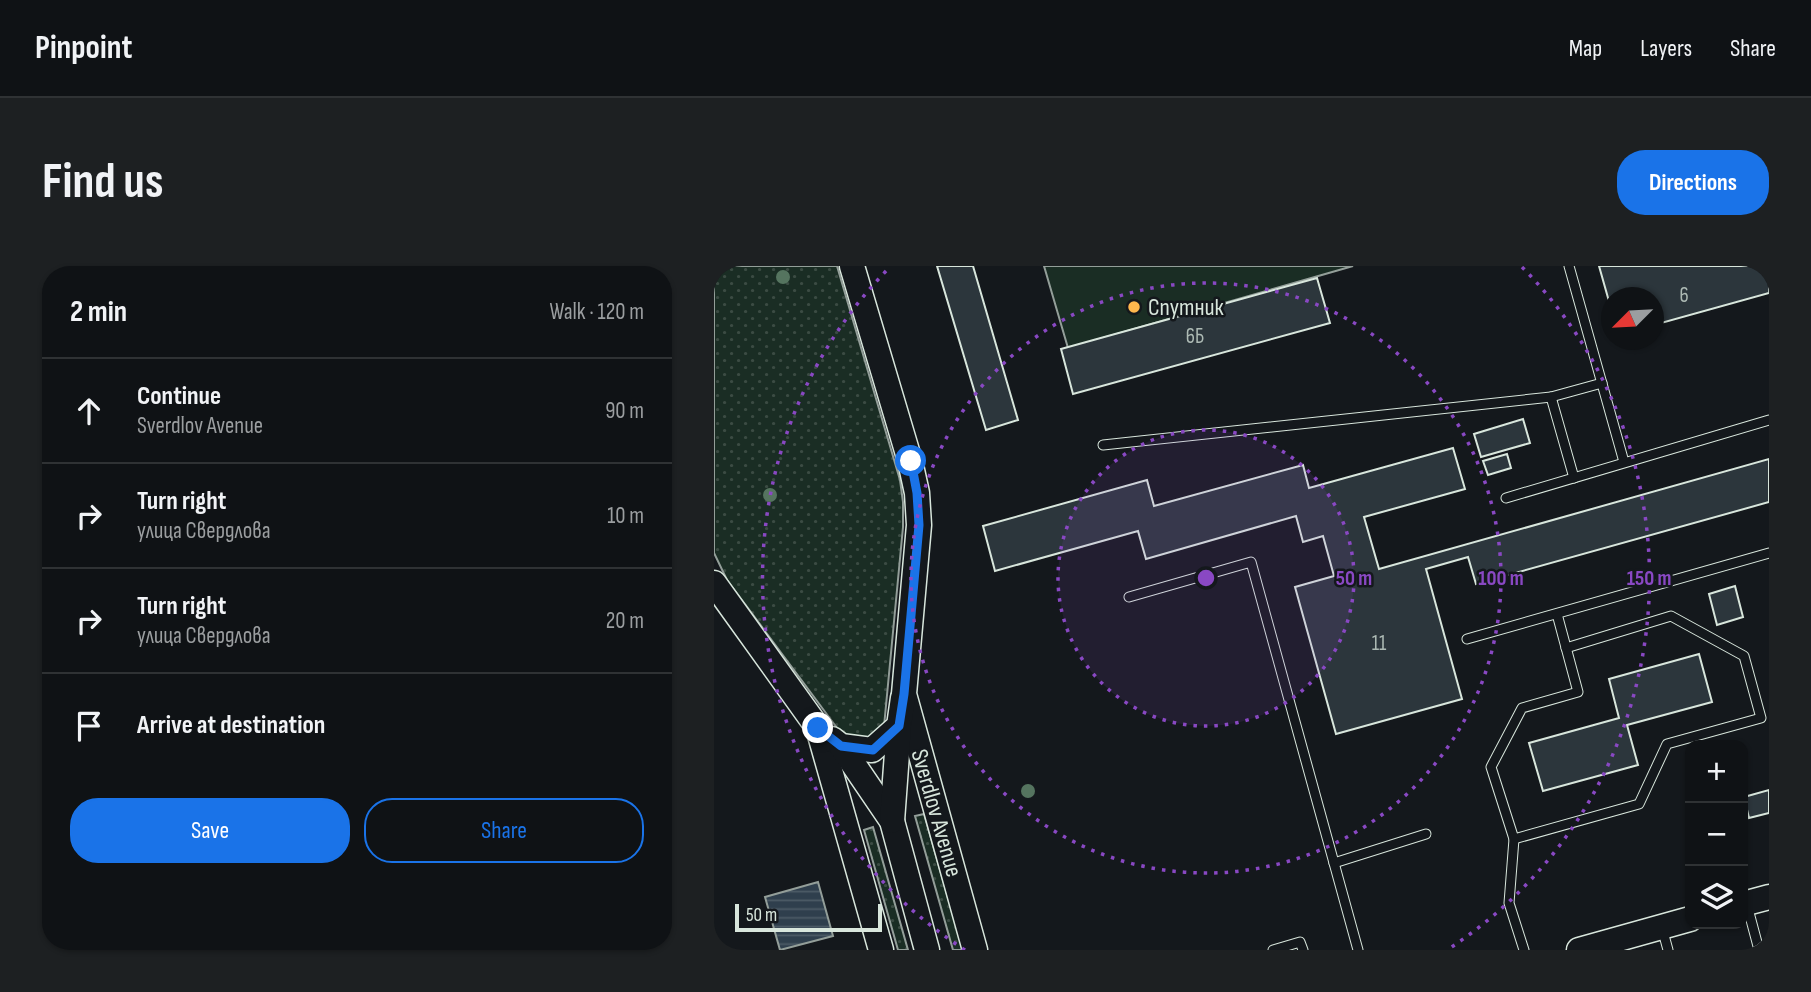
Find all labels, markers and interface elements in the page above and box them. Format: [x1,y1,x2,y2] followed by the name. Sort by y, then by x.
[35,28,132,68] text: Pinpoint
[1569,34,1602,63] text: Map
[1640,34,1692,63] text: Layers
[1730,34,1776,63] text: Share
[1617,150,1769,215] button: Directions
[42,153,164,212] text: Find us
[1679,283,1689,308] house number: 6
[1601,287,1664,350] north arrow
[1148,293,1225,322] place label: Спутник
[70,294,127,330] text: 2 min
[549,298,644,326] text: Walk · 120 m
[1126,299,1142,315] marker: Спутник
[1186,324,1204,349] house number: 6Б
[137,381,221,412] text: Continue
[70,392,108,430] icon: ahead
[605,397,644,425] text: 90 m
[137,412,263,440] text: Sverdlov Avenue
[895,445,926,476] route start
[137,486,226,517] text: Turn right
[70,497,108,535] icon: right
[607,502,644,530] text: 10 m
[137,517,271,545] text: улица Свердлова
[1194,566,1218,590] centre of rings
[1336,566,1372,591] text: 50 m
[1478,566,1524,591] text: 100 m
[1627,566,1671,591] text: 150 m
[137,591,226,622] text: Turn right
[70,602,108,640] icon: right
[606,607,644,635] text: 20 m
[137,622,271,650] text: улица Свердлова
[1372,631,1387,656] house number: 11
[70,707,108,745] icon: arrive
[137,710,325,741] text: Arrive at destination
[802,712,833,743] route end
[1685,740,1748,929] map controls
[1685,740,1748,803] button: +
[904,746,969,880] street label: Sverdlov Avenue
[70,798,350,863] button: Save
[364,798,644,863] button: Share
[1685,803,1748,866] button: −
[1685,866,1748,929] button: layers
[735,901,882,933] scale bar
[746,904,777,927] text: 50 m

